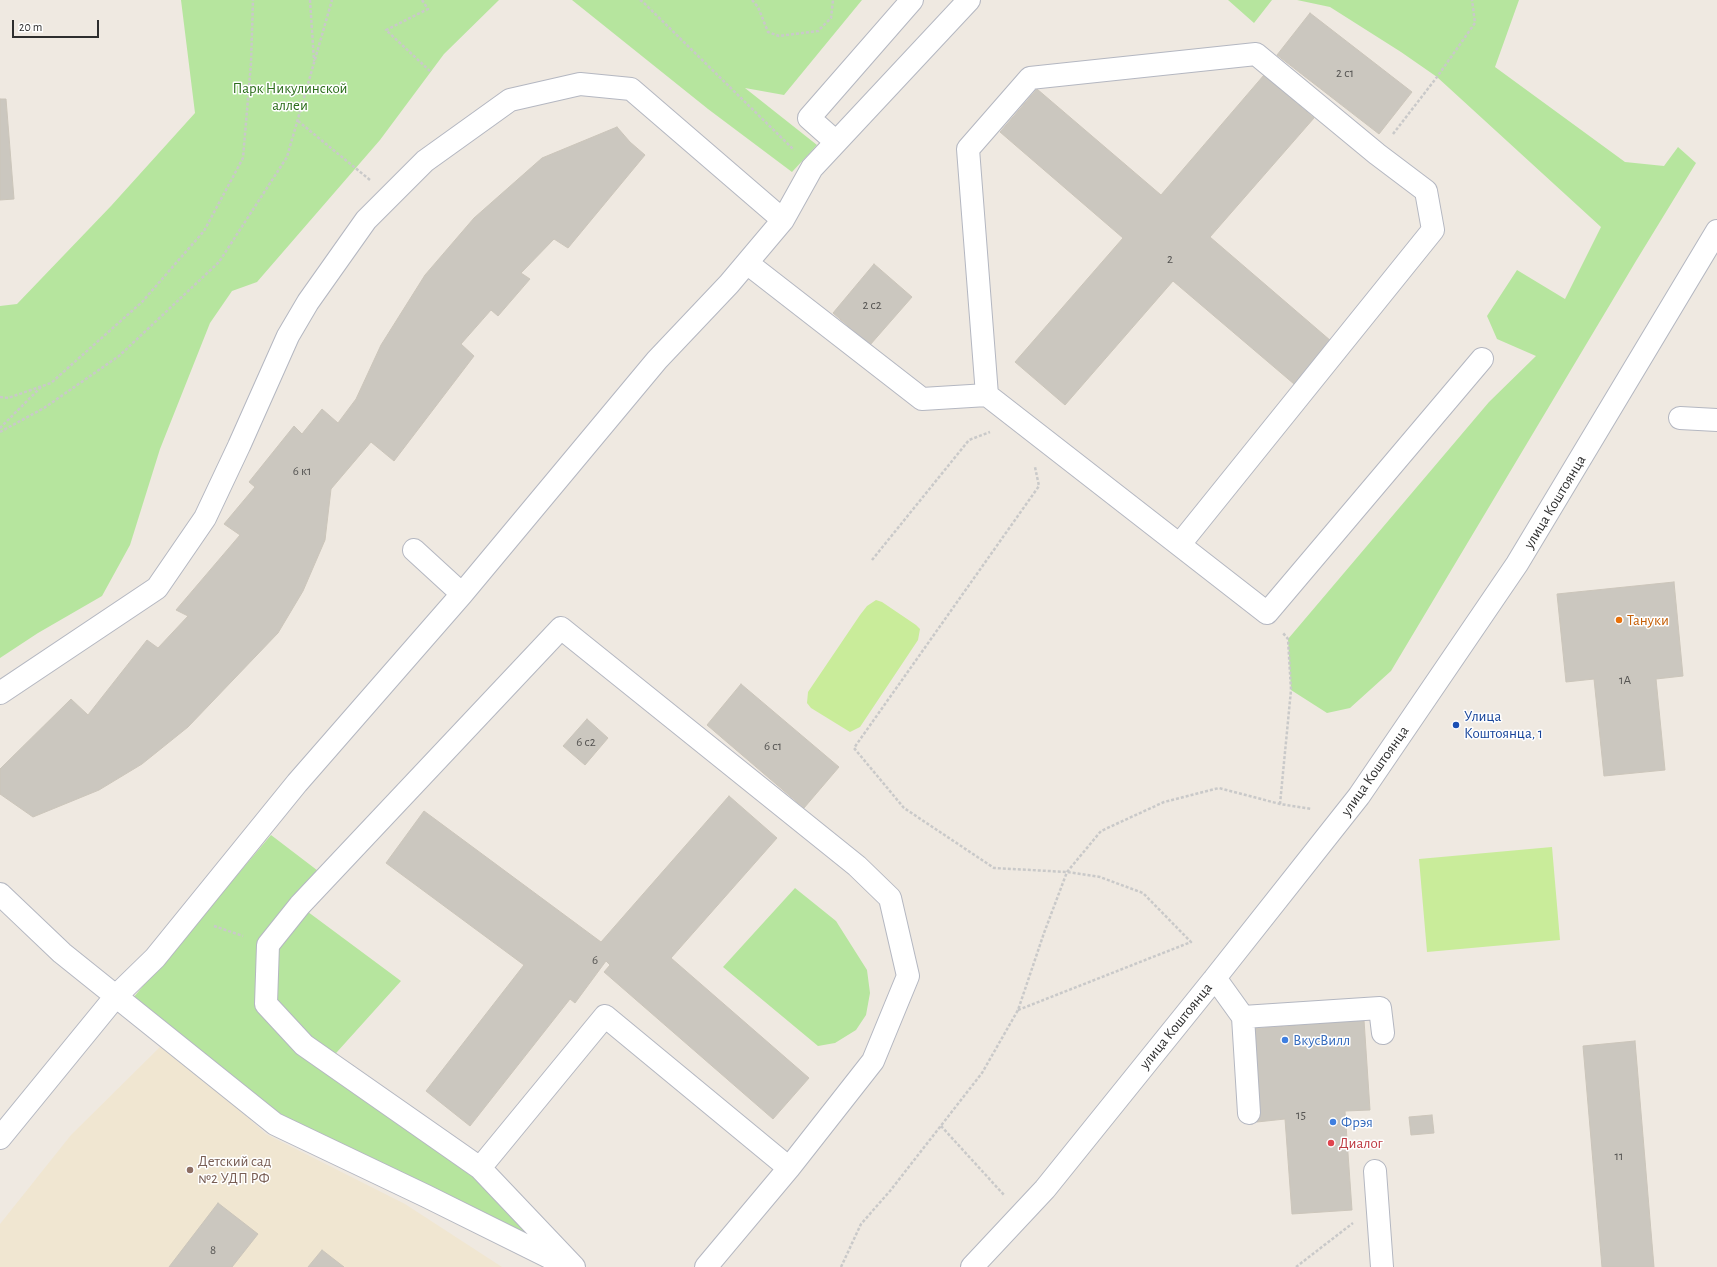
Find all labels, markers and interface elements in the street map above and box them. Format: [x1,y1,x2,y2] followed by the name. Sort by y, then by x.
[14,12,101,38] scale bar
[19,21,42,33] text: 20 m
[1336,65,1354,81] house number: 2 с1
[233,79,347,114] park label: Парк Никулинской аллеи
[1167,251,1173,267] house number: 2
[862,297,882,313] house number: 2 с2
[1520,452,1590,552] street label: улица Коштоянца
[293,463,311,479] house number: 6 к1
[1627,611,1669,629] place label: Тануки
[1614,615,1624,625] marker: Тануки
[1619,672,1631,688] house number: 1А
[1464,707,1543,742] place label: Улица Коштоянца, 1
[1451,720,1461,730] marker: Улица Коштоянца, 1
[1337,722,1413,820] street label: улица Коштоянца
[576,734,596,750] house number: 6 с2
[764,738,782,754] house number: 6 с1
[592,952,598,968] house number: 6
[1136,979,1216,1073] street label: улица Коштоянца
[1293,1031,1350,1049] place label: ВкусВилл
[1280,1035,1290,1045] marker: ВкусВилл
[1296,1107,1306,1123] house number: 15
[1341,1113,1373,1131] place label: Фрэя
[1328,1117,1338,1127] marker: Фрэя
[1339,1134,1383,1152] place label: Диалог
[1326,1138,1336,1148] marker: Диалог
[1615,1148,1623,1164] house number: 11
[198,1152,271,1187] place label: Детский сад №2 УДП РФ
[185,1165,195,1175] marker: Детский сад №2 УДП РФ
[210,1242,216,1258] house number: 8

